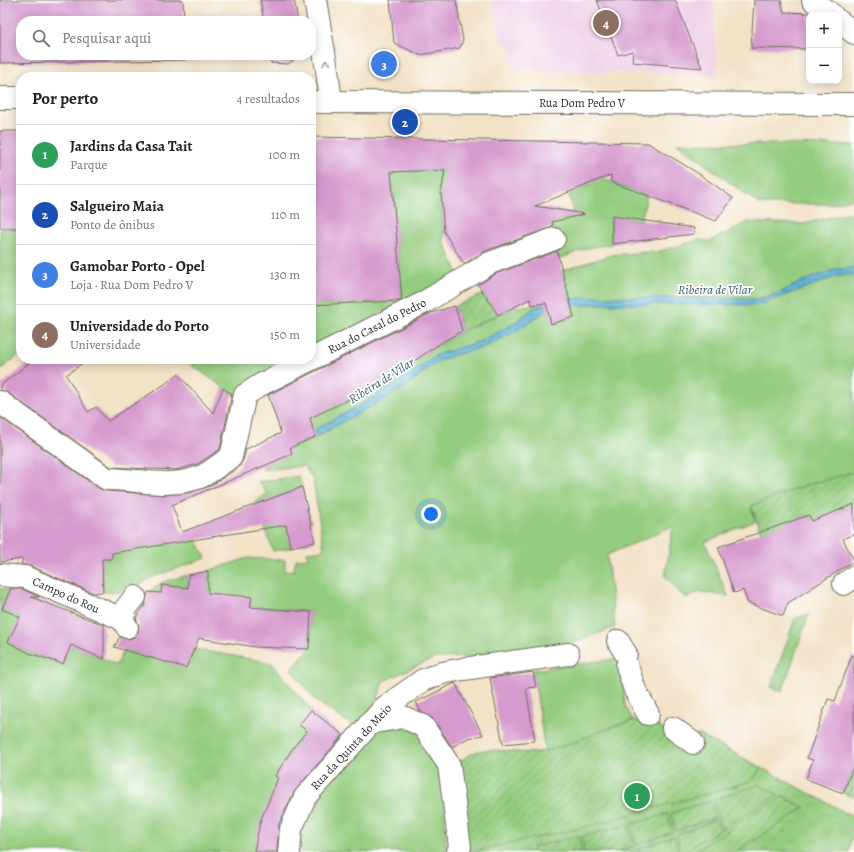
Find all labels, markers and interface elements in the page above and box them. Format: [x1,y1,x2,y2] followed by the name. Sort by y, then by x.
[593,8,619,38] pin: 4
[806,12,842,84] map controls
[806,12,842,48] button: +
[16,16,316,60] search box
[30,27,52,49] icon: search
[62,28,151,48] text: Pesquisar aqui
[806,48,842,84] button: −
[371,49,397,79] pin: 3
[322,60,331,66] one-way arrow
[32,87,98,110] text: Por perto
[236,90,300,107] text: 4 resultados
[539,95,626,111] street label: Rua Dom Pedro V
[392,107,418,137] pin: 2
[70,136,192,156] text: Jardins da Casa Tait
[43,146,47,163] text: 1
[268,146,300,163] text: 100 m
[70,156,107,173] text: Parque
[70,196,164,216] text: Salgueiro Maia
[42,206,48,223] text: 2
[271,206,300,223] text: 110 m
[70,216,155,233] text: Ponto de ônibus
[70,256,205,276] text: Gamobar Porto - Opel
[42,266,48,283] text: 3
[270,266,300,283] text: 130 m
[70,276,194,293] text: Loja · Rua Dom Pedro V
[678,281,753,298] water label: Ribeira de Vilar
[325,294,429,358] street label: Rua do Casal do Pedro
[70,316,209,336] text: Universidade do Porto
[42,326,48,343] text: 4
[270,326,300,343] text: 150 m
[70,336,141,353] text: Universidade
[345,353,418,407] water label: Ribeira de Vilar
[421,504,441,524] your location
[30,573,103,617] street label: Campo do Rou
[307,701,395,793] street label: Rua da Quinta do Meio
[624,781,650,811] pin: 1

